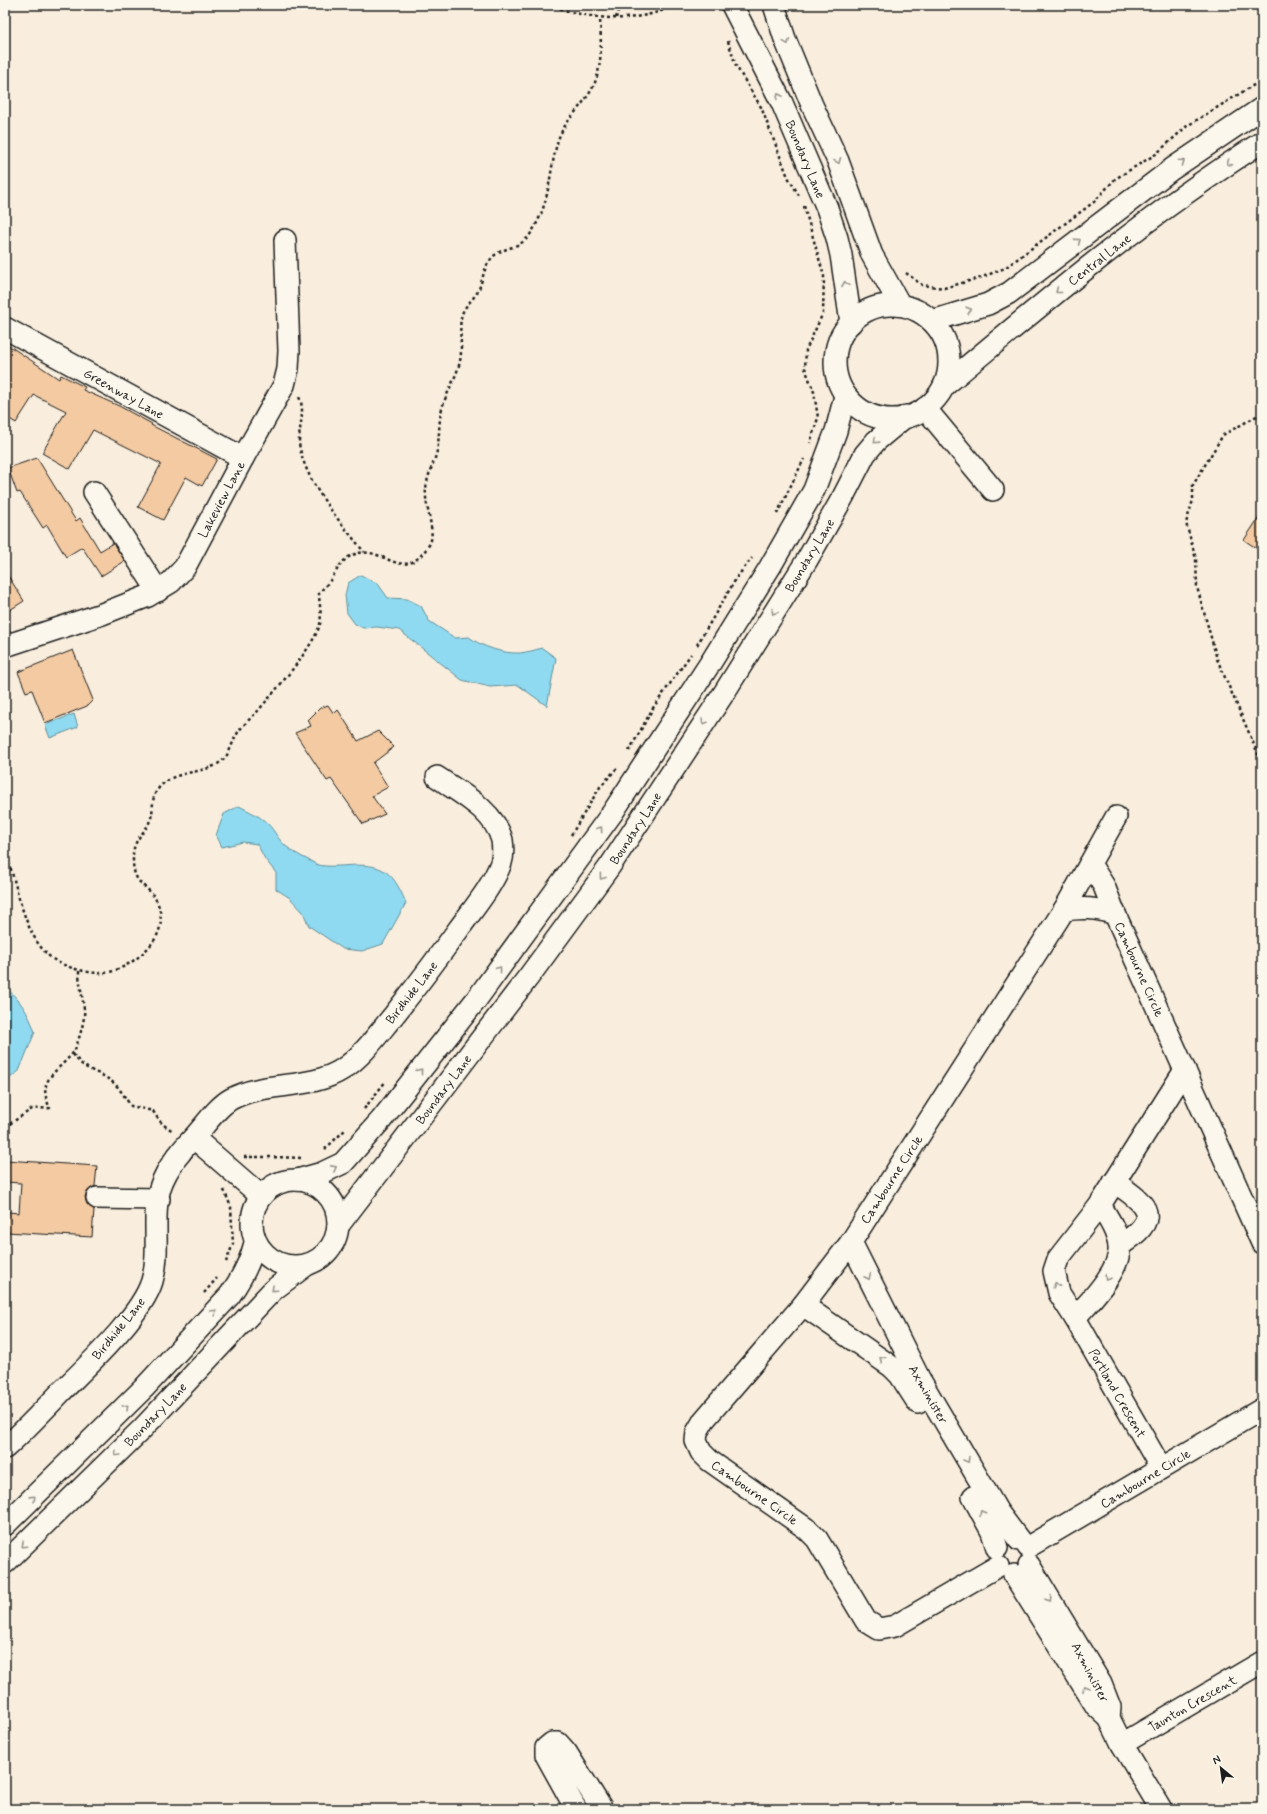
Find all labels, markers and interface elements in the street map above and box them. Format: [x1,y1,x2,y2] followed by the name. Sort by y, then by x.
[782,38,790,45] one-way arrow
[776,93,784,101] one-way arrow
[781,118,829,201] street label: Boundary Lane
[833,158,841,165] one-way arrow
[1226,159,1233,166] one-way arrow
[1177,160,1184,167] one-way arrow
[1065,230,1135,290] street label: Central Lane
[1073,238,1080,245] one-way arrow
[841,281,850,287] one-way arrow
[1055,287,1062,294] one-way arrow
[965,306,972,315] one-way arrow
[80,365,167,423] street label: Greenway Lane
[873,436,881,444] one-way arrow
[195,458,250,541] street label: Lakeview Lane
[782,516,839,596] street label: Boundary Lane
[771,608,779,615] one-way arrow
[702,718,709,725] one-way arrow
[607,789,666,868] street label: Boundary Lane
[595,827,602,834] one-way arrow
[599,873,606,880] one-way arrow
[1110,919,1167,1020] street label: Cambourne Circle
[382,958,442,1028] street label: Birdhide Lane
[494,966,501,973] one-way arrow
[412,1052,476,1128] street label: Boundary Lane
[415,1069,422,1076] one-way arrow
[857,1132,927,1227] street label: Cambourne Circle
[329,1165,337,1172] one-way arrow
[863,1272,871,1280] one-way arrow
[1104,1274,1112,1281] one-way arrow
[1053,1281,1061,1288] one-way arrow
[271,1285,279,1292] one-way arrow
[89,1294,150,1364] street label: Birdhide Lane
[209,1309,216,1316] one-way arrow
[1084,1346,1149,1441] street label: Portland Crescent
[879,1357,886,1364] one-way arrow
[904,1362,952,1428] street label: Axminister
[121,1379,191,1451] street label: Boundary Lane
[121,1404,129,1412] one-way arrow
[1098,1446,1194,1513] street label: Cambourne Circle
[114,1449,122,1457] one-way arrow
[963,1456,970,1463] one-way arrow
[707,1457,801,1530] street label: Cambourne Circle
[28,1495,36,1503] one-way arrow
[979,1510,986,1517] one-way arrow
[21,1540,28,1547] one-way arrow
[1045,1595,1052,1602] one-way arrow
[1067,1640,1113,1706] street label: Axminister
[1145,1672,1240,1737] street label: Taunton Crescent
[1082,1685,1090,1692] one-way arrow
[1201,1748,1241,1788] north arrow
[1210,1752,1223,1768] text: N

